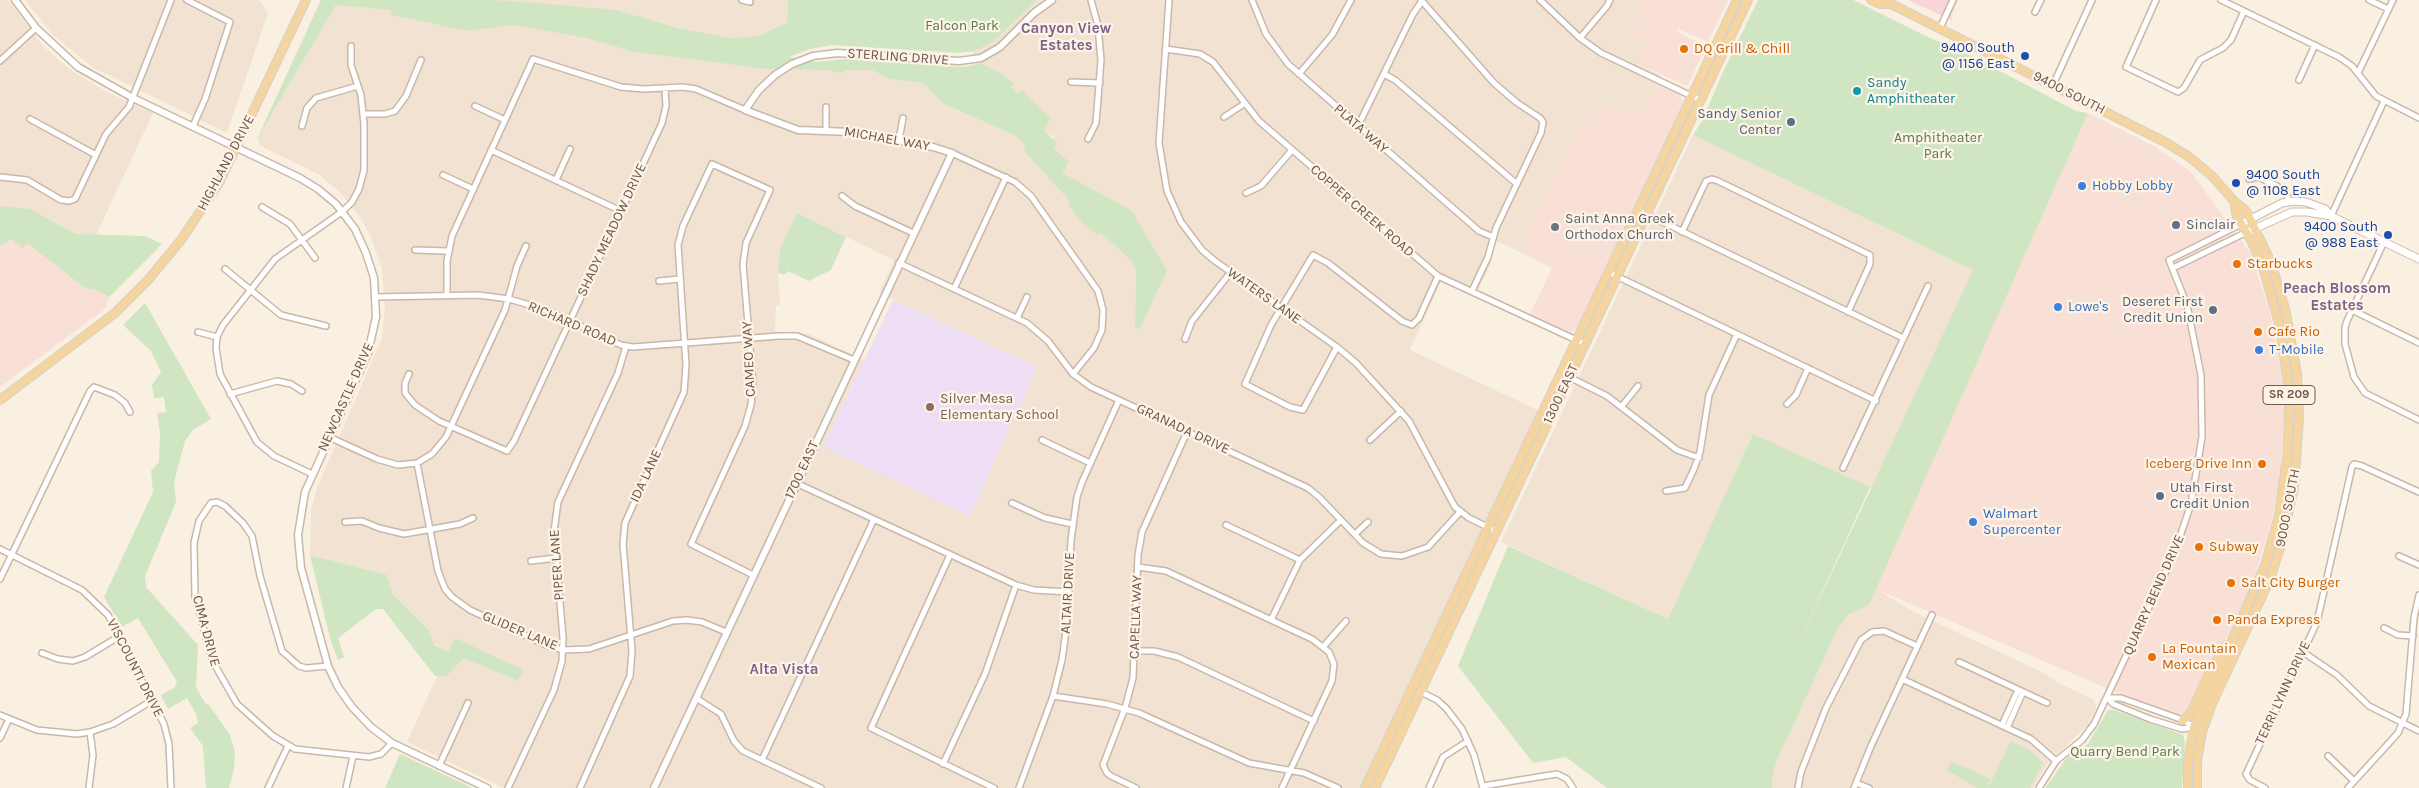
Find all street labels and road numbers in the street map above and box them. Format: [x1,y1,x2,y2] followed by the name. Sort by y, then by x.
[847,45,949,69] street label: STERLING DRIVE
[2030,68,2108,118] street label: 9400 SOUTH
[1330,101,1392,157] street label: PLATA WAY
[194,112,258,214] street label: HIGHLAND DRIVE
[843,123,931,155] street label: MICHAEL WAY
[574,161,650,299] street label: SHADY MEADOW DRIVE
[1306,161,1418,261] street label: COPPER CREEK ROAD
[1224,264,1304,328] street label: WATERS LANE
[525,298,619,350] street label: RICHARD ROAD
[739,321,759,397] street label: CAMEO WAY
[314,340,378,454] street label: NEWCASTLE DRIVE
[1540,361,1582,427] street label: 1300 EAST
[2263,386,2315,404] road number: SR 209
[1134,400,1232,458] street label: GRANADA DRIVE
[781,438,823,502] street label: 1700 EAST
[626,447,666,505] street label: IDA LANE
[2272,467,2304,549] street label: 9000 SOUTH
[546,529,568,601] street label: PIPER LANE
[2120,532,2188,658] street label: QUARRY BEND DRIVE
[1057,552,1079,634] street label: ALTAIR DRIVE
[1126,575,1146,659] street label: CAPELLA WAY
[188,593,224,669] street label: CIMA DRIVE
[480,608,560,654] street label: GLIDER LANE
[103,616,167,720] street label: VISCOUNTI DRIVE
[2252,638,2314,748] street label: TERRI LYNN DRIVE

